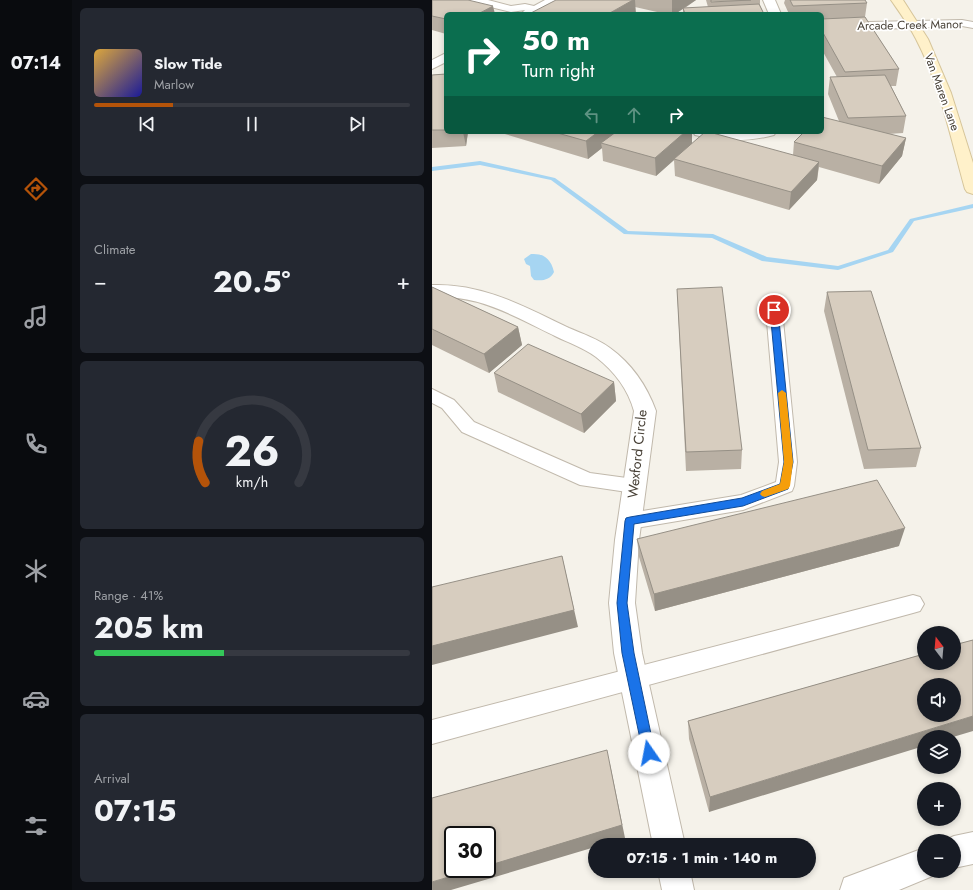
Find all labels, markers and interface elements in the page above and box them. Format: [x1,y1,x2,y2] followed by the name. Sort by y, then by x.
[857,15,964,35] street label: Arcade Creek Manor
[522,20,590,61] text: 50 m
[456,28,508,80] icon: right
[11,50,61,76] text: 07:14
[920,51,964,133] street label: Van Maren Lane
[154,53,222,75] text: Slow Tide
[522,58,594,84] text: Turn right
[154,75,194,94] text: Marlow
[581,104,603,126] icon: left
[623,104,645,126] icon: ahead
[665,104,687,126] icon: right
[136,113,158,135] icon: previous
[241,113,263,135] icon: pause
[346,113,368,135] icon: next
[22,175,50,203] icon: directions
[94,240,135,259] text: Climate
[213,260,290,303] text: 20.5°
[94,265,107,297] text: −
[396,265,410,297] text: +
[757,293,791,327] pin
[763,299,785,321] icon: arrive
[22,303,50,331] icon: music
[622,409,652,499] street label: Wexford Circle
[224,421,280,482] text: 26
[22,430,50,458] icon: phone
[236,472,268,492] text: km/h
[22,557,50,585] icon: climate
[94,586,163,605] text: Range · 41%
[94,606,204,649] text: 205 km
[917,626,961,670] north arrow
[917,626,961,878] map controls
[917,678,961,722] button: sound
[22,685,50,713] icon: car
[917,730,961,774] button: layers
[628,732,670,774] position arrow
[94,769,130,788] text: Arrival
[917,782,961,826] button: +
[94,789,176,832] text: 07:15
[22,812,50,840] icon: filters
[444,826,496,878] speed limit sign: 30
[917,834,961,878] button: −
[627,847,777,869] text: 07:15 · 1 min · 140 m

